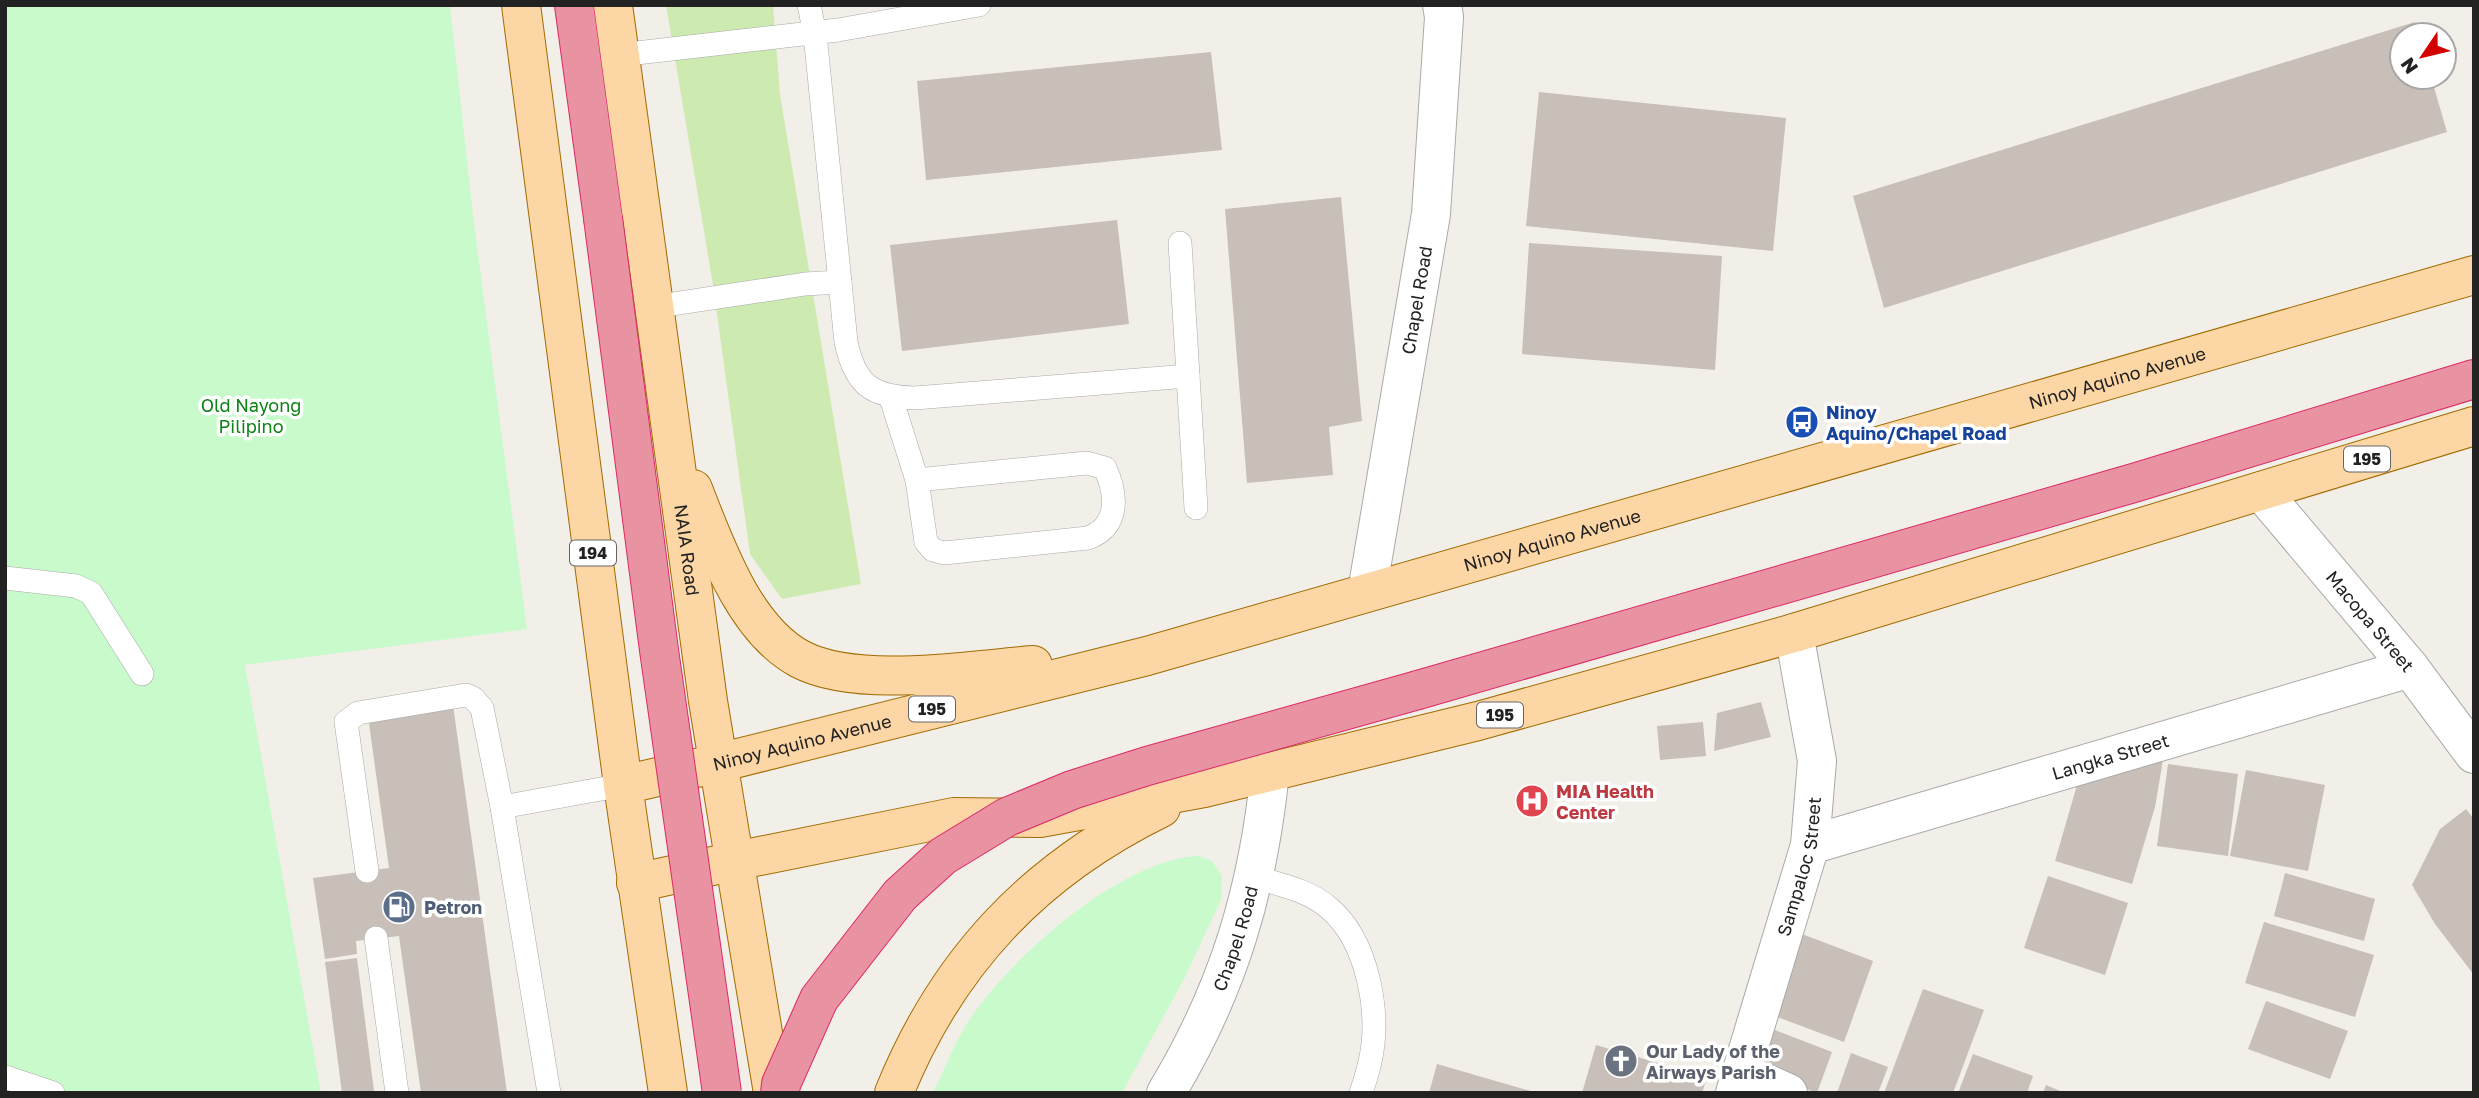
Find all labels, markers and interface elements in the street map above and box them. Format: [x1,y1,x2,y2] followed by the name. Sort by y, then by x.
[2388,21,2458,91] north arrow
[2395,54,2422,79] text: N
[1396,244,1436,356] street label: Chapel Road
[2026,342,2208,413] street label: Ninoy Aquino Avenue
[201,394,301,437] park label: Old Nayong Pilipino
[1826,401,2007,444] place label: Ninoy Aquino/Chapel Road
[1783,403,1821,441] bus stop icon: Ninoy Aquino/Chapel Road
[2344,446,2390,472] road number: 195
[670,503,705,597] street label: NAIA Road
[1461,504,1643,576] street label: Ninoy Aquino Avenue
[570,540,616,566] road number: 194
[2322,566,2419,676] street label: Macopa Street
[909,696,955,722] road number: 195
[1477,702,1523,728] road number: 195
[710,709,894,775] street label: Ninoy Aquino Avenue
[2049,729,2171,784] street label: Langka Street
[1556,780,1654,823] place label: MIA Health Center
[1513,782,1551,820] hospital icon: MIA Health Center
[1772,796,1825,939] street label: Sampaloc Street
[1208,884,1262,994] street label: Chapel Road
[380,888,418,926] fuel station icon: Petron
[424,896,482,918] place label: Petron
[1646,1040,1780,1083] place label: Our Lady of the Airways Parish
[1602,1042,1640,1080] church icon: Our Lady of the Airways Parish

